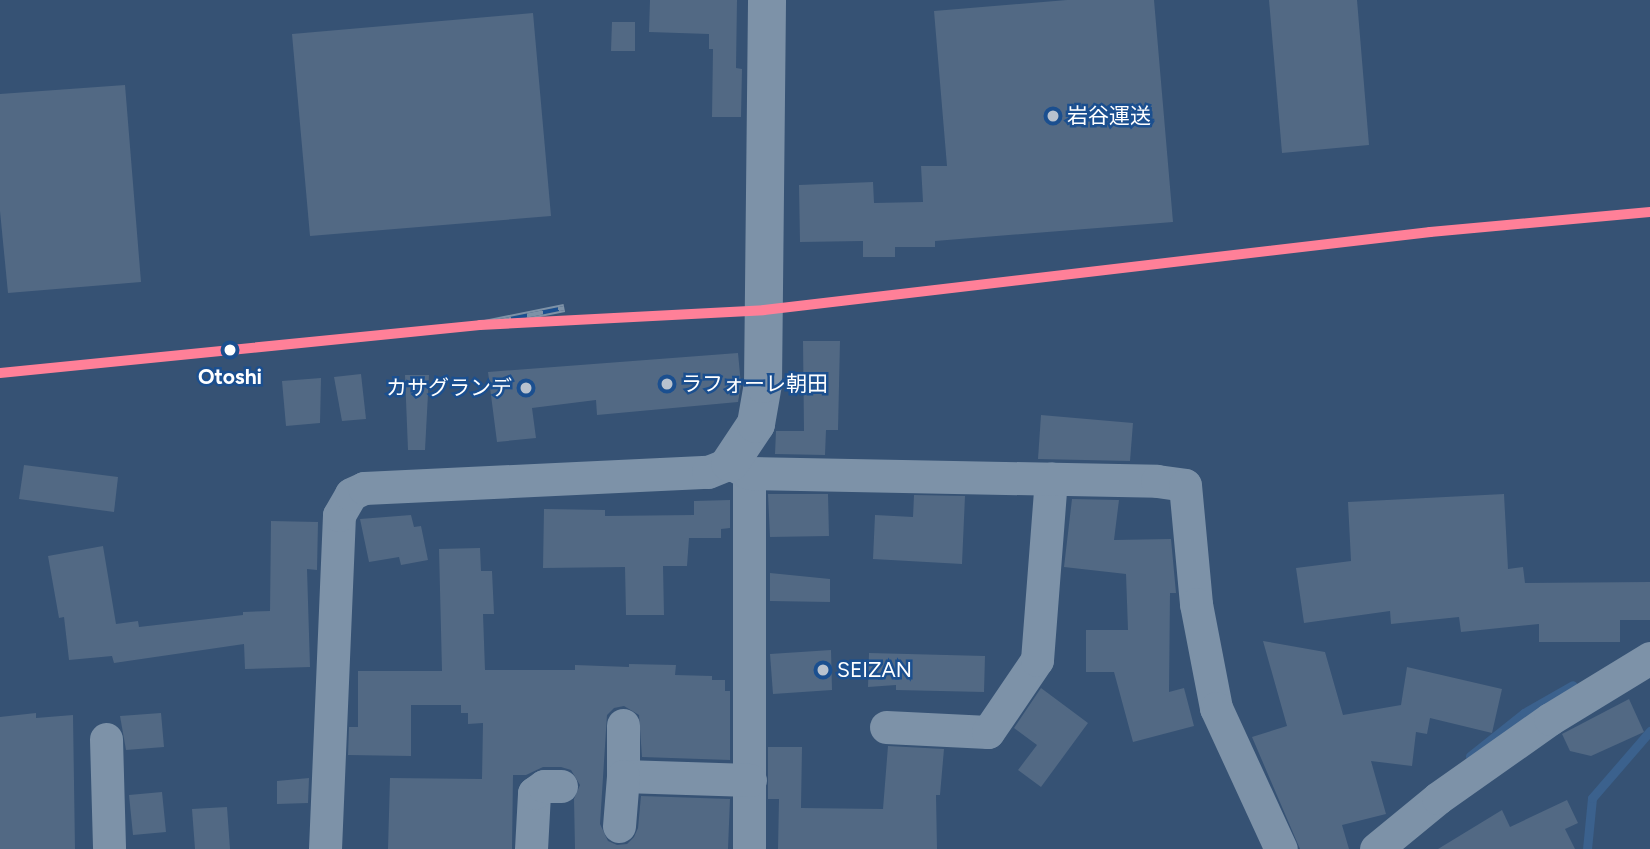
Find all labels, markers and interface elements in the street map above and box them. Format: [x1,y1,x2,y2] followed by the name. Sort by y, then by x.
[1067,103,1151,129] place label: 岩谷運送
[1045,108,1061,124] marker: 岩谷運送
[219,339,241,361] marker: Otoshi
[198,364,262,390] place label: Otoshi
[681,371,828,397] place label: ラフォーレ朝田
[386,375,512,401] place label: カサグランデ
[659,376,675,392] marker: ラフォーレ朝田
[518,380,534,396] marker: カサグランデ
[837,657,912,683] place label: SEIZAN
[815,662,831,678] marker: SEIZAN

